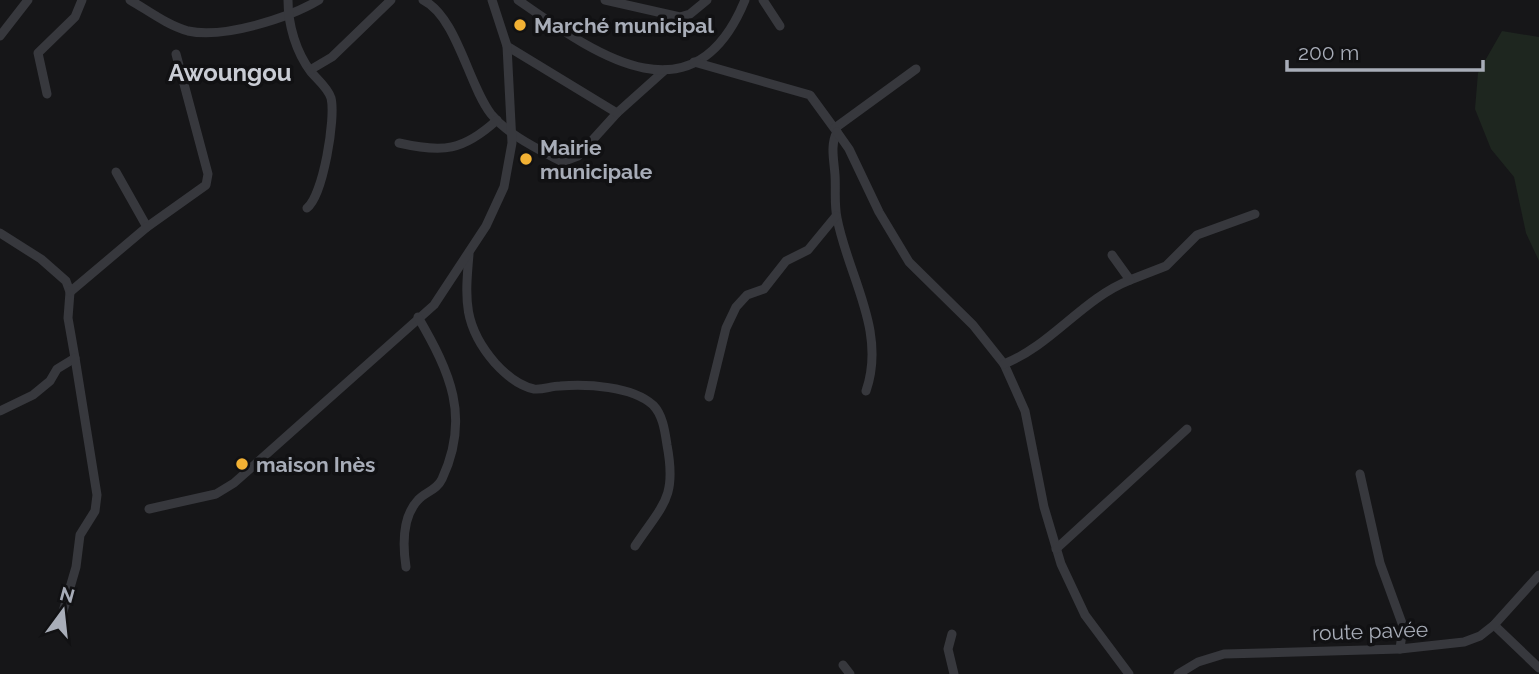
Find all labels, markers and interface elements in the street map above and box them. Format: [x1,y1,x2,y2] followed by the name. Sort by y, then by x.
[534,13,714,38] place label: Marché municipal
[512,17,528,33] marker: Marché municipal
[1287,28,1483,72] scale bar
[1298,40,1359,65] text: 200 m
[168,58,292,87] district label: Awoungou
[540,135,653,184] place label: Mairie municipale
[518,151,534,167] marker: Mairie municipale
[256,452,375,477] place label: maison Inès
[234,456,250,472] marker: maison Inès
[28,576,98,646] north arrow
[58,582,77,607] text: N
[1312,616,1428,646] street label: route pavée

